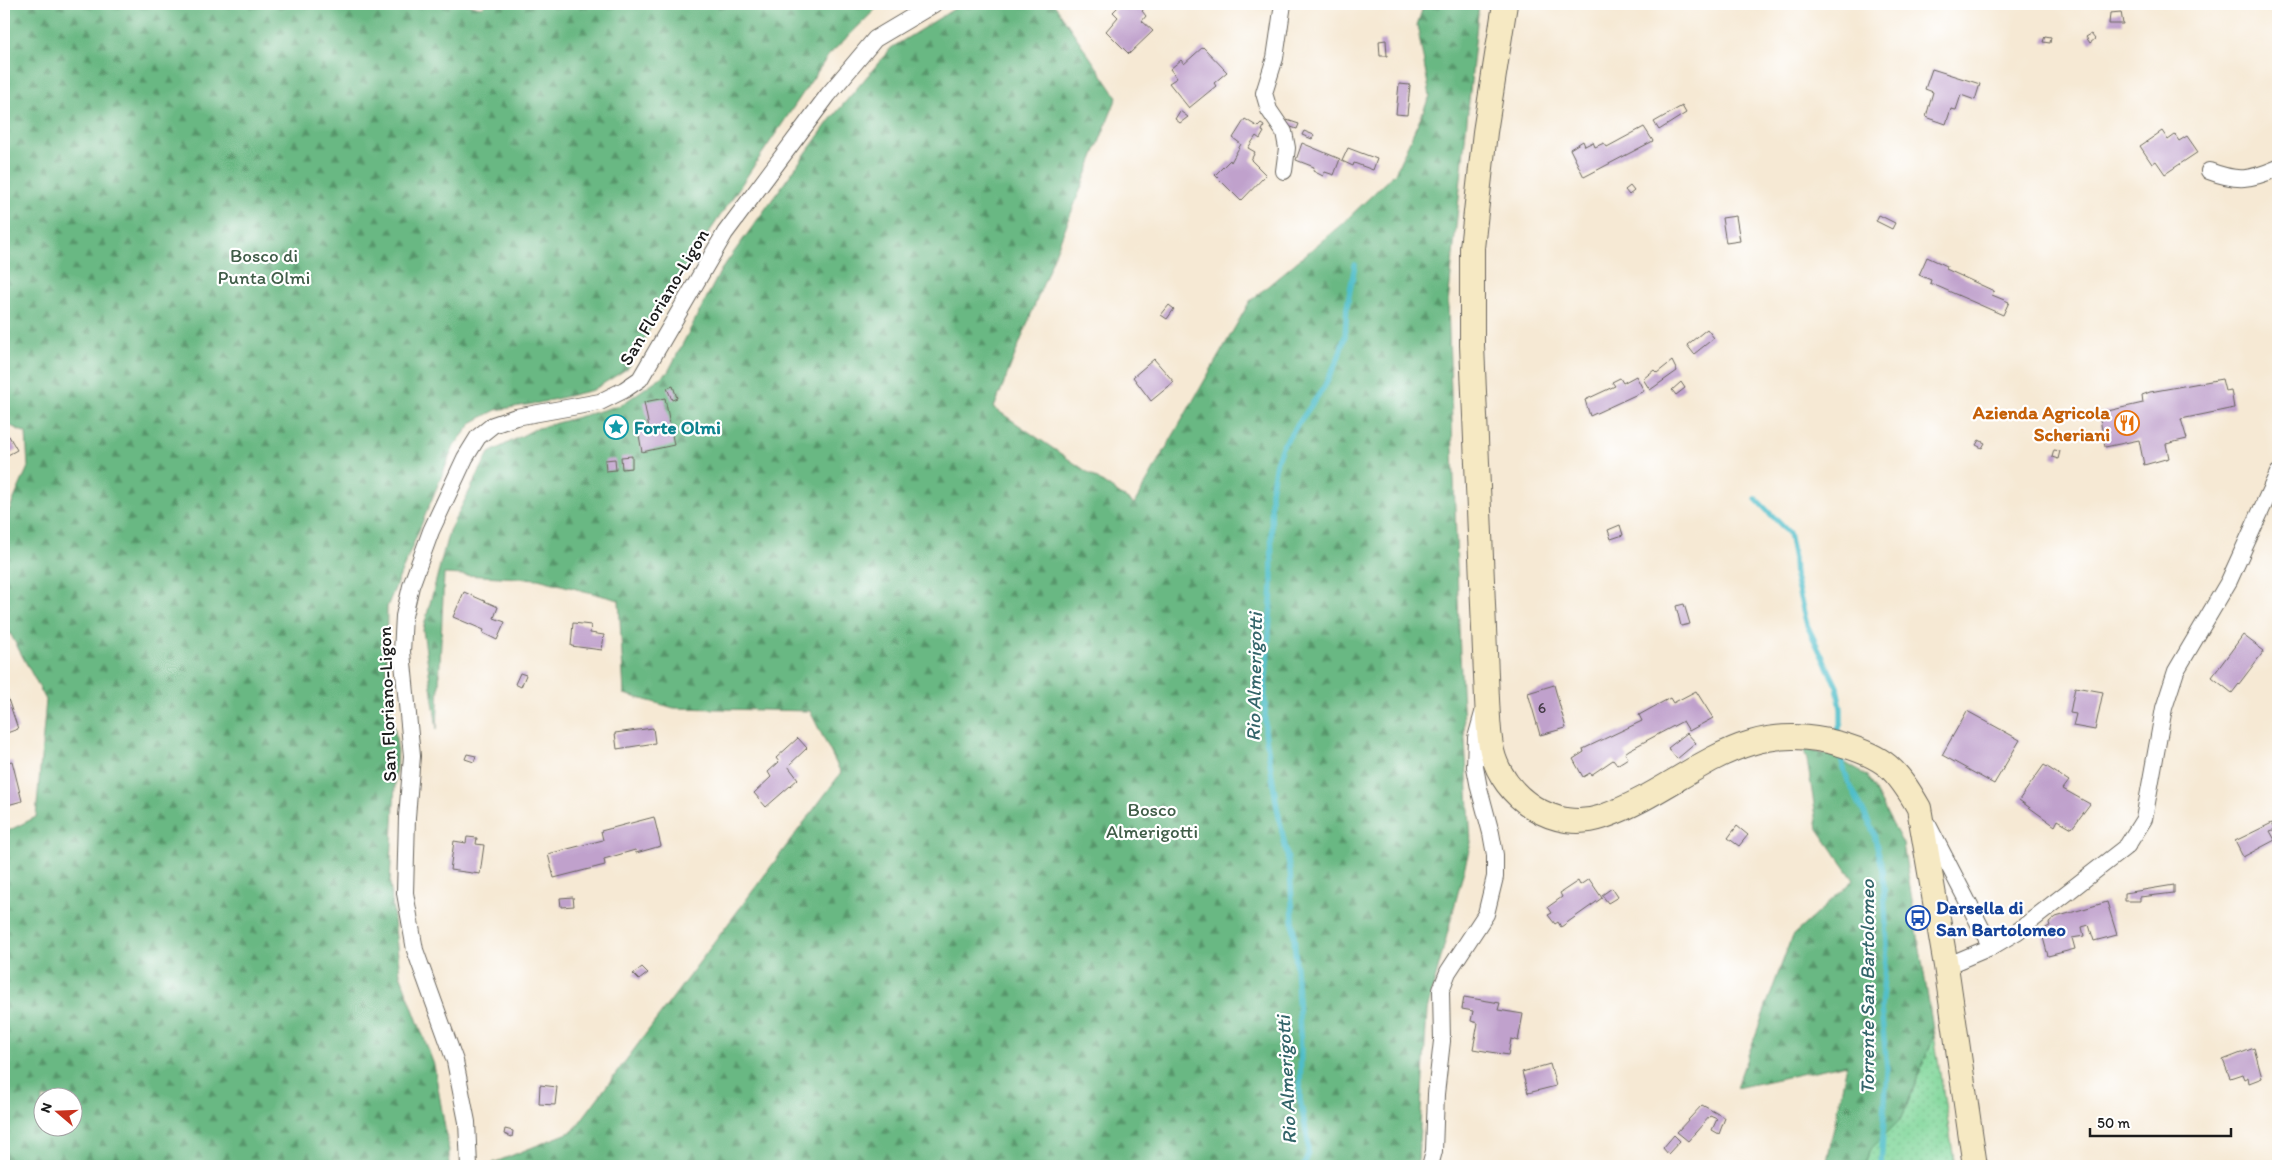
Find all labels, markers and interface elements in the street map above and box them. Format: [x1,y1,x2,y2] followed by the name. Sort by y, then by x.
[614,224,714,369] street label: San Floriano-Ligon
[218,244,310,289] park label: Bosco di Punta Olmi
[1972,401,2110,446] place label: Azienda Agricola Scheriani
[2114,410,2140,436] restaurant icon: Azienda Agricola Scheriani
[603,414,629,440] place icon: Forte Olmi
[634,416,721,439] place label: Forte Olmi
[1241,610,1267,742] water label: Rio Almerigotti
[373,626,401,782] street label: San Floriano-Ligon
[1538,698,1546,717] house number: 6
[1106,798,1198,843] park label: Bosco Almerigotti
[1855,879,1879,1094] water label: Torrente San Bartolomeo
[1936,896,2066,941] place label: Darsella di San Bartolomeo
[1905,905,1931,931] bus stop icon: Darsella di San Bartolomeo
[1271,1013,1301,1145] water label: Rio Almerigotti
[32,1088,82,1138] north arrow
[37,1101,56,1115] text: N
[2090,1105,2231,1137] scale bar
[2097,1114,2130,1132] text: 50 m

